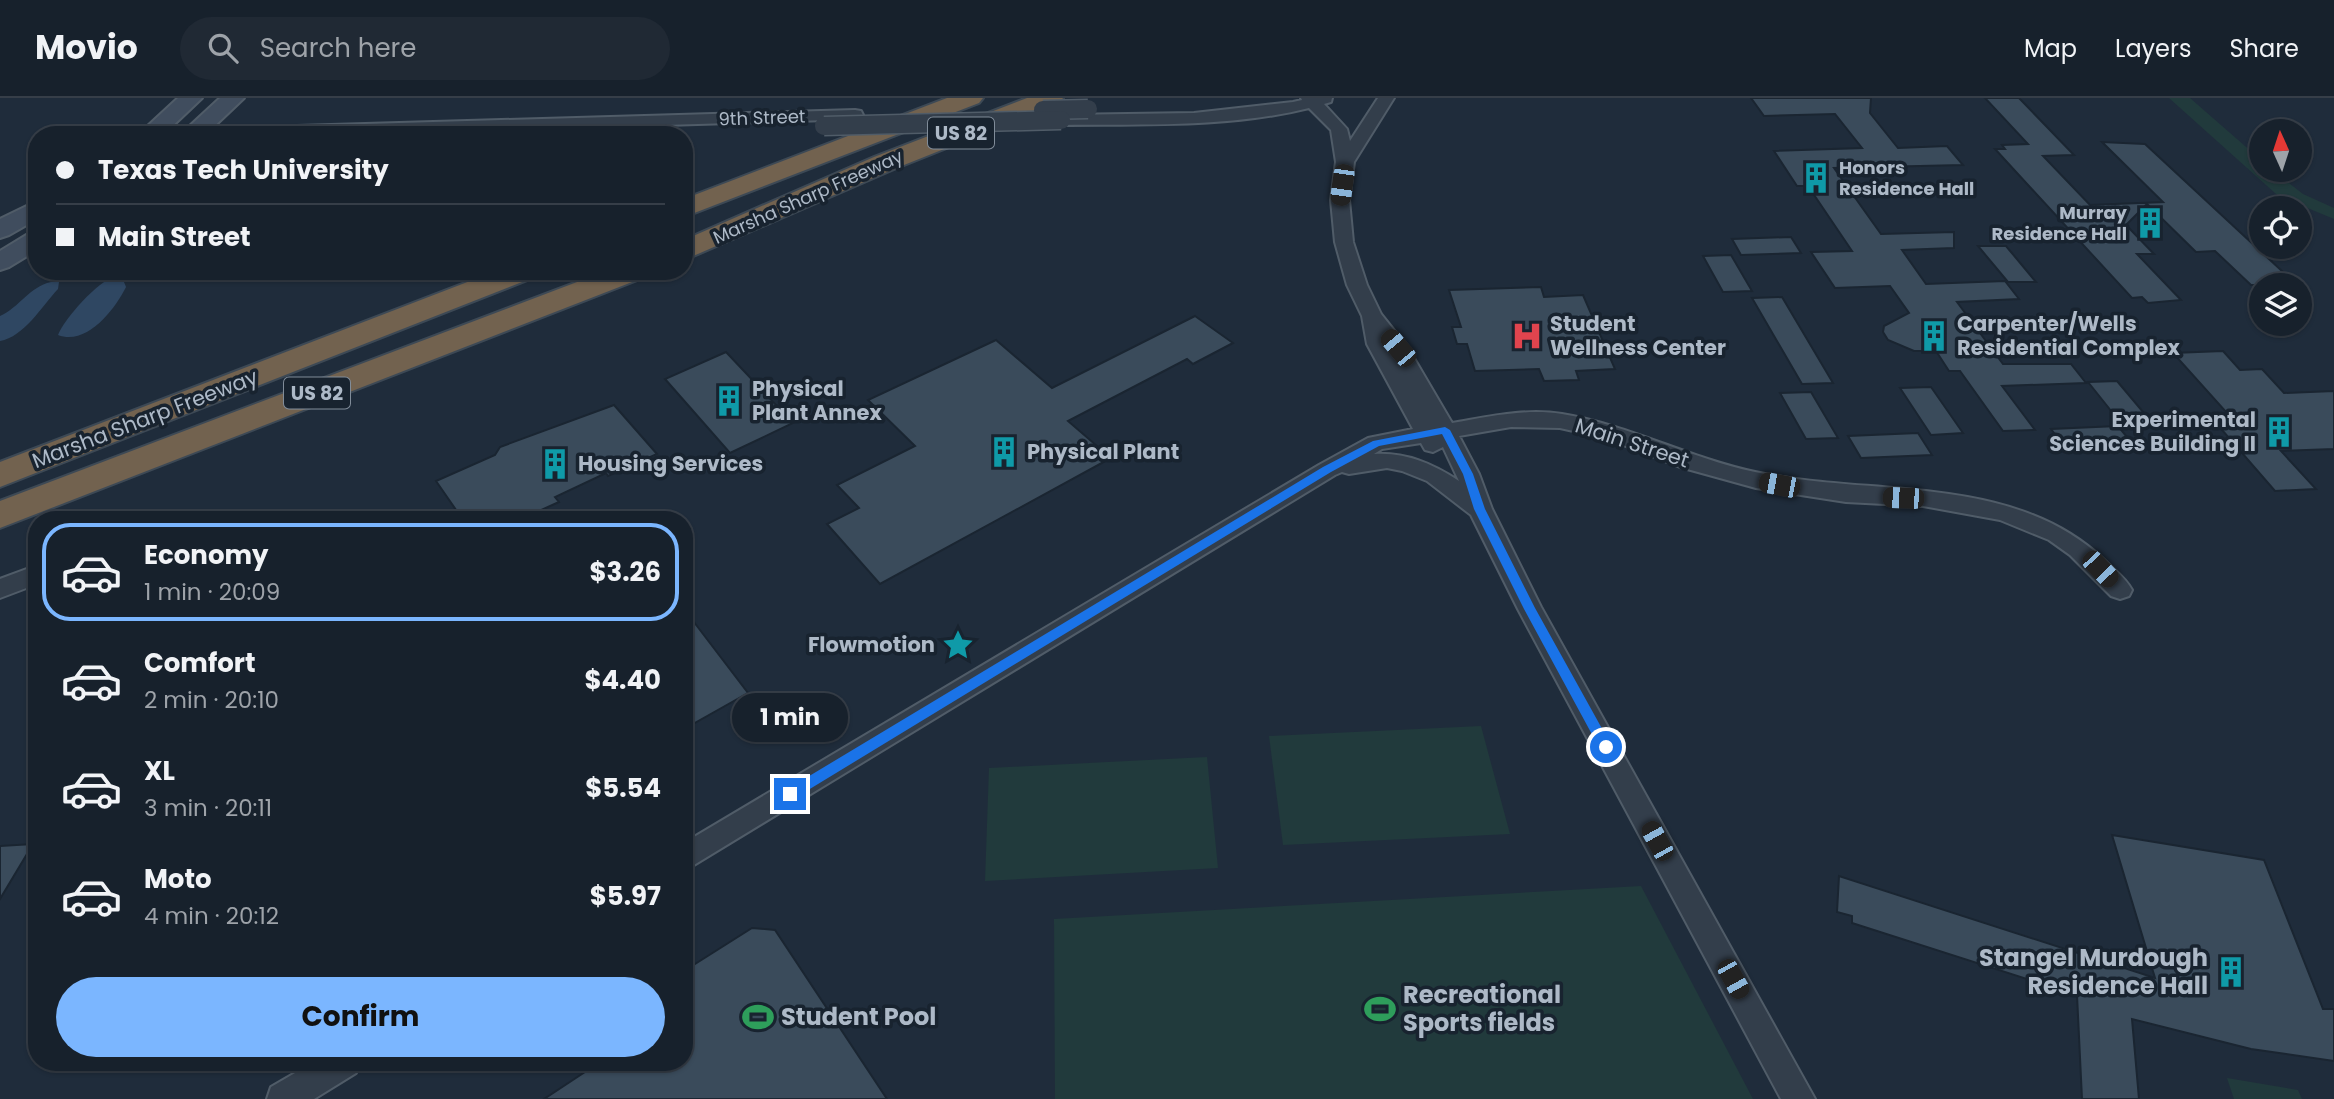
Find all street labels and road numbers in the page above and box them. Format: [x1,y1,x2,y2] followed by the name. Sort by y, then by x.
[718,103,806,132] street label: 9th Street
[928,118,994,148] road number: US 82
[709,143,907,250] street label: Marsha Sharp Freeway
[28,362,262,475] street label: Marsha Sharp Freeway
[284,378,350,408] road number: US 82
[1572,411,1693,475] street label: Main Street

